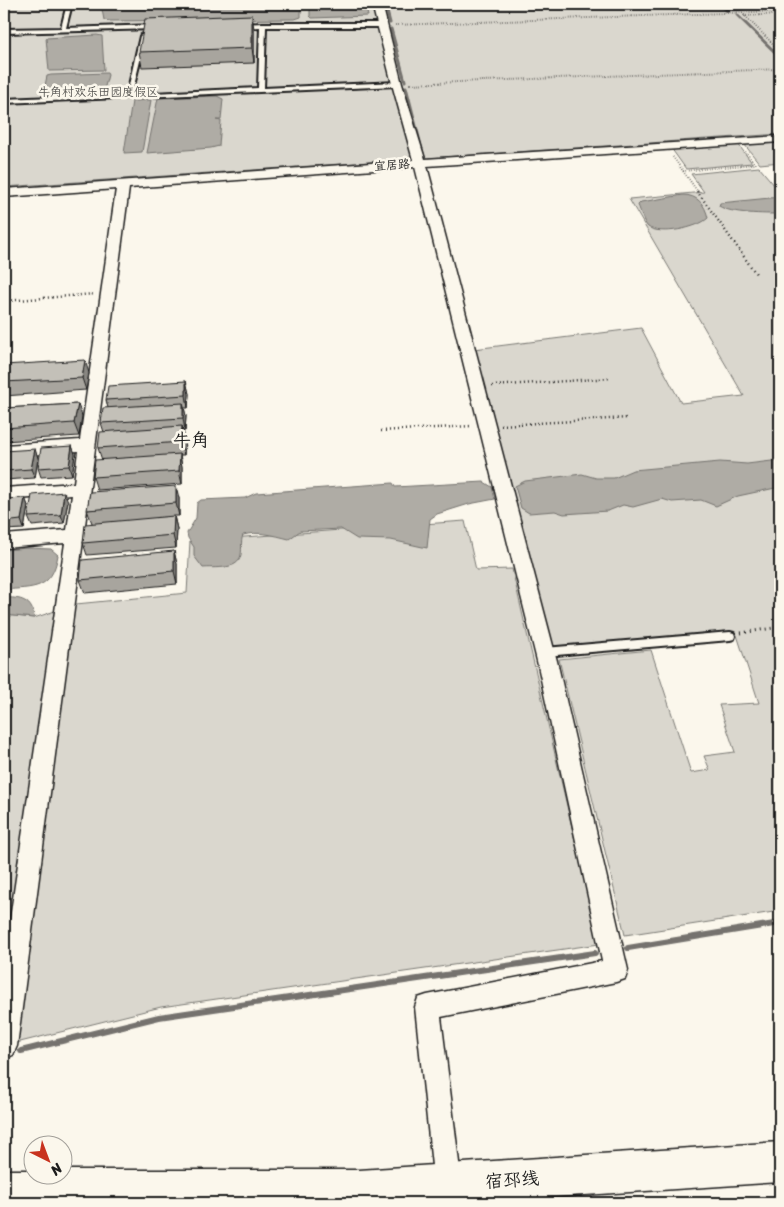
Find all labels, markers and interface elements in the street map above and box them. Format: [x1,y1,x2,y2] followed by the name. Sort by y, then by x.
[38,81,158,103] park label: 牛角村欢乐田园度假区
[373,153,411,177] street label: 宜居路
[173,424,209,456] district label: 牛角
[22,1134,72,1184] north arrow
[44,1156,69,1182] text: N
[484,1162,540,1198] street label: 宿邳线

